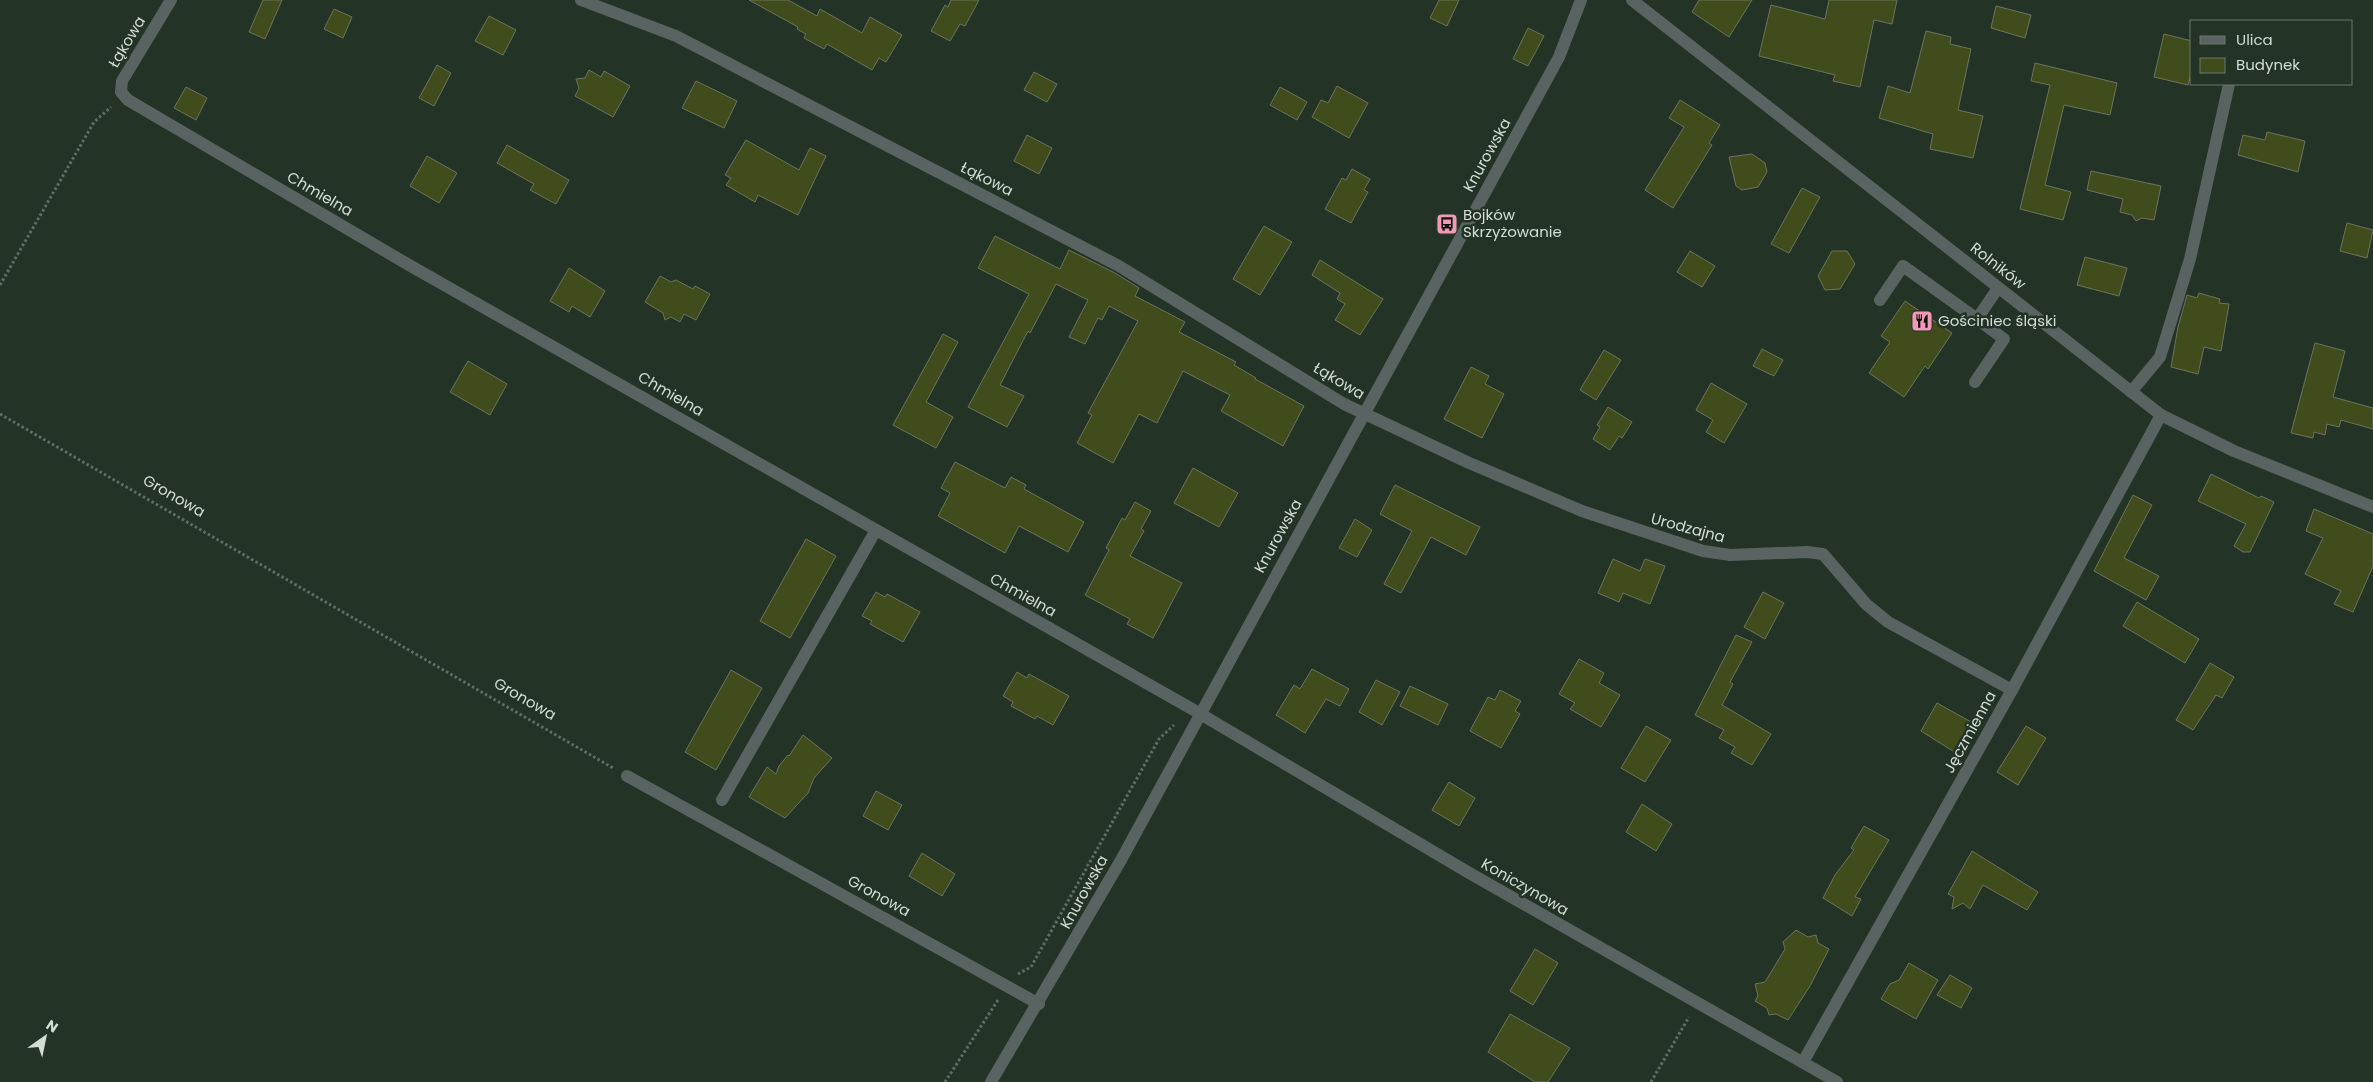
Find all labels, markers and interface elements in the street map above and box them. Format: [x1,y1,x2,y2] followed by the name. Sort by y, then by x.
[103,12,150,71] street label: Łąkowa
[2190,20,2353,85] legend
[2236,29,2273,50] text: Ulica
[2236,54,2300,75] text: Budynek
[1458,114,1515,195] street label: Knurowska
[957,156,1017,201] street label: Łąkowa
[283,166,357,221] street label: Chmielna
[1463,204,1562,242] place label: Bojków Skrzyżowanie
[1435,212,1459,236] bus stop icon: Bojków Skrzyżowanie
[1966,237,2031,294] street label: Rolników
[1910,309,1934,333] restaurant icon: Gościniec śląski
[1938,310,2057,331] place label: Gościniec śląski
[1310,357,1369,404] street label: Łąkowa
[634,366,708,421] street label: Chmielna
[139,469,209,522] street label: Gronowa
[1249,495,1306,576] street label: Knurowska
[1649,508,1727,547] street label: Urodzajna
[986,568,1060,621] street label: Chmielna
[490,672,560,725] street label: Gronowa
[1938,687,2001,777] street label: Jęczmienna
[1055,851,1112,932] street label: Knurowska
[1478,853,1573,920] street label: Koniczynowa
[844,870,914,921] street label: Gronowa
[20,1012,70,1062] north arrow
[42,1015,62,1037] text: N

